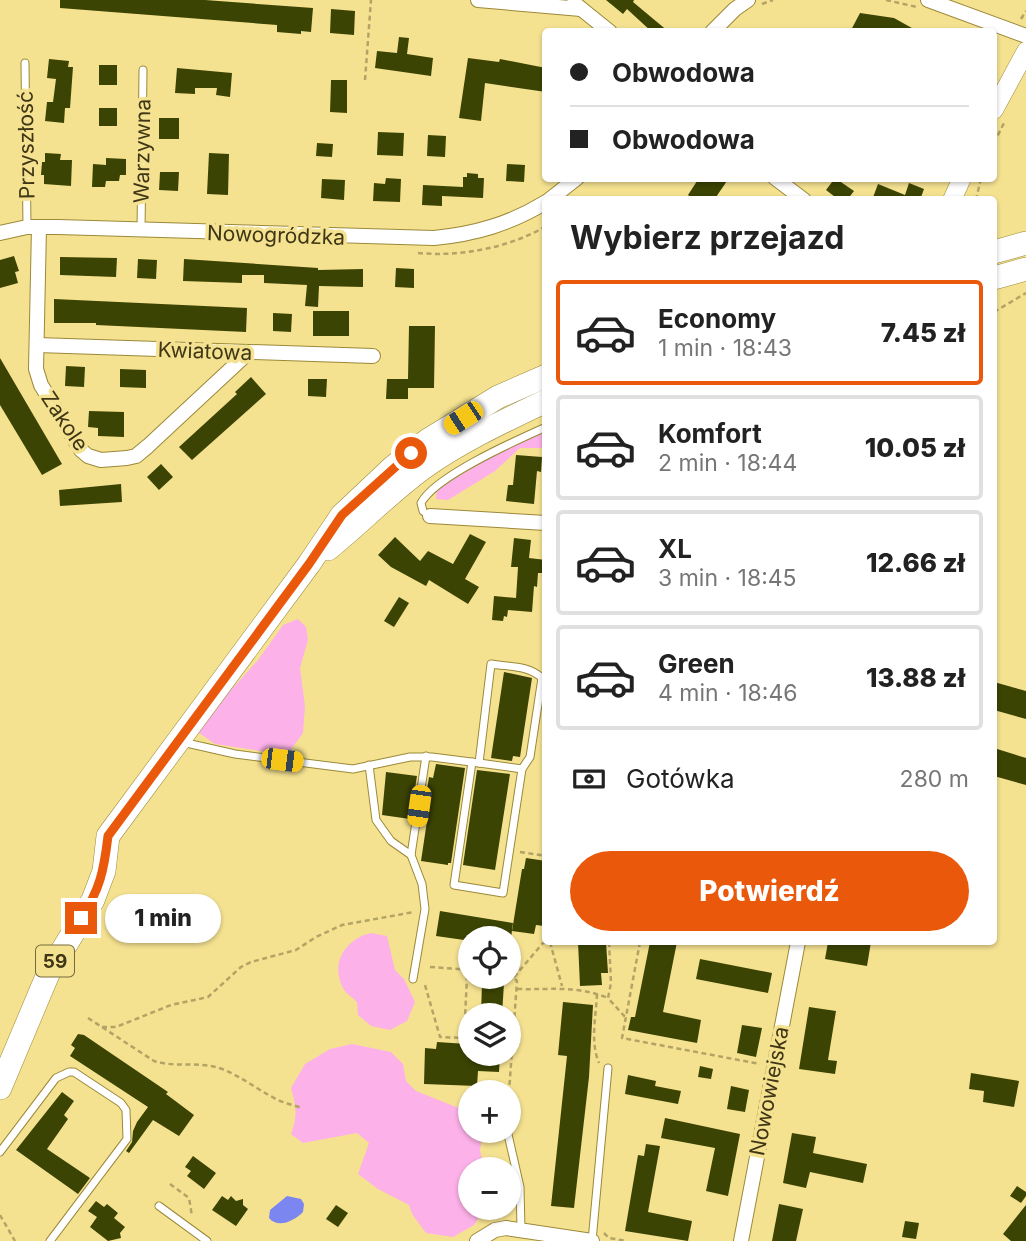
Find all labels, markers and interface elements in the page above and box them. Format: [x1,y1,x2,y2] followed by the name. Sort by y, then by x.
[612,57,755,88] text: Obwodowa
[13,91,39,199] street label: Przyszłość
[129,99,155,203] street label: Warzywna
[612,124,755,155] text: Obwodowa
[570,218,844,257] text: Wybierz przejazd
[206,220,346,250] street label: Nowogródzka
[574,301,637,364] icon: car
[658,303,776,334] text: Economy
[881,317,965,348] text: 7.45 zł
[658,334,792,362] text: 1 min · 18:43
[157,337,253,365] street label: Kwiatowa
[36,387,94,455] street label: Zakole
[440,398,487,438] car
[574,416,637,479] icon: car
[658,418,762,449] text: Komfort
[865,432,965,463] text: 10.05 zł
[395,437,427,469] route start
[658,449,797,477] text: 2 min · 18:44
[574,531,637,594] icon: car
[658,533,692,564] text: XL
[866,547,965,578] text: 12.66 zł
[658,564,797,592] text: 3 min · 18:45
[574,646,637,709] icon: car
[658,648,735,679] text: Green
[866,662,965,693] text: 13.88 zł
[658,679,798,707] text: 4 min · 18:46
[260,747,305,773] car
[570,760,608,798] icon: cash
[626,763,735,794] text: Gotówka
[900,765,969,793] text: 280 m
[406,784,433,828] car
[570,851,969,931] button: Potwierdź
[106,894,221,942] callout: 1 min
[65,902,97,934] route end
[134,904,192,932] text: 1 min
[458,926,521,1220] map controls
[458,926,521,989] button: locate
[36,945,74,976] road number: 59
[458,1003,521,1066] button: layers
[744,1024,794,1158] street label: Nowowiejska
[458,1080,521,1143] button: +
[458,1157,521,1220] button: −

